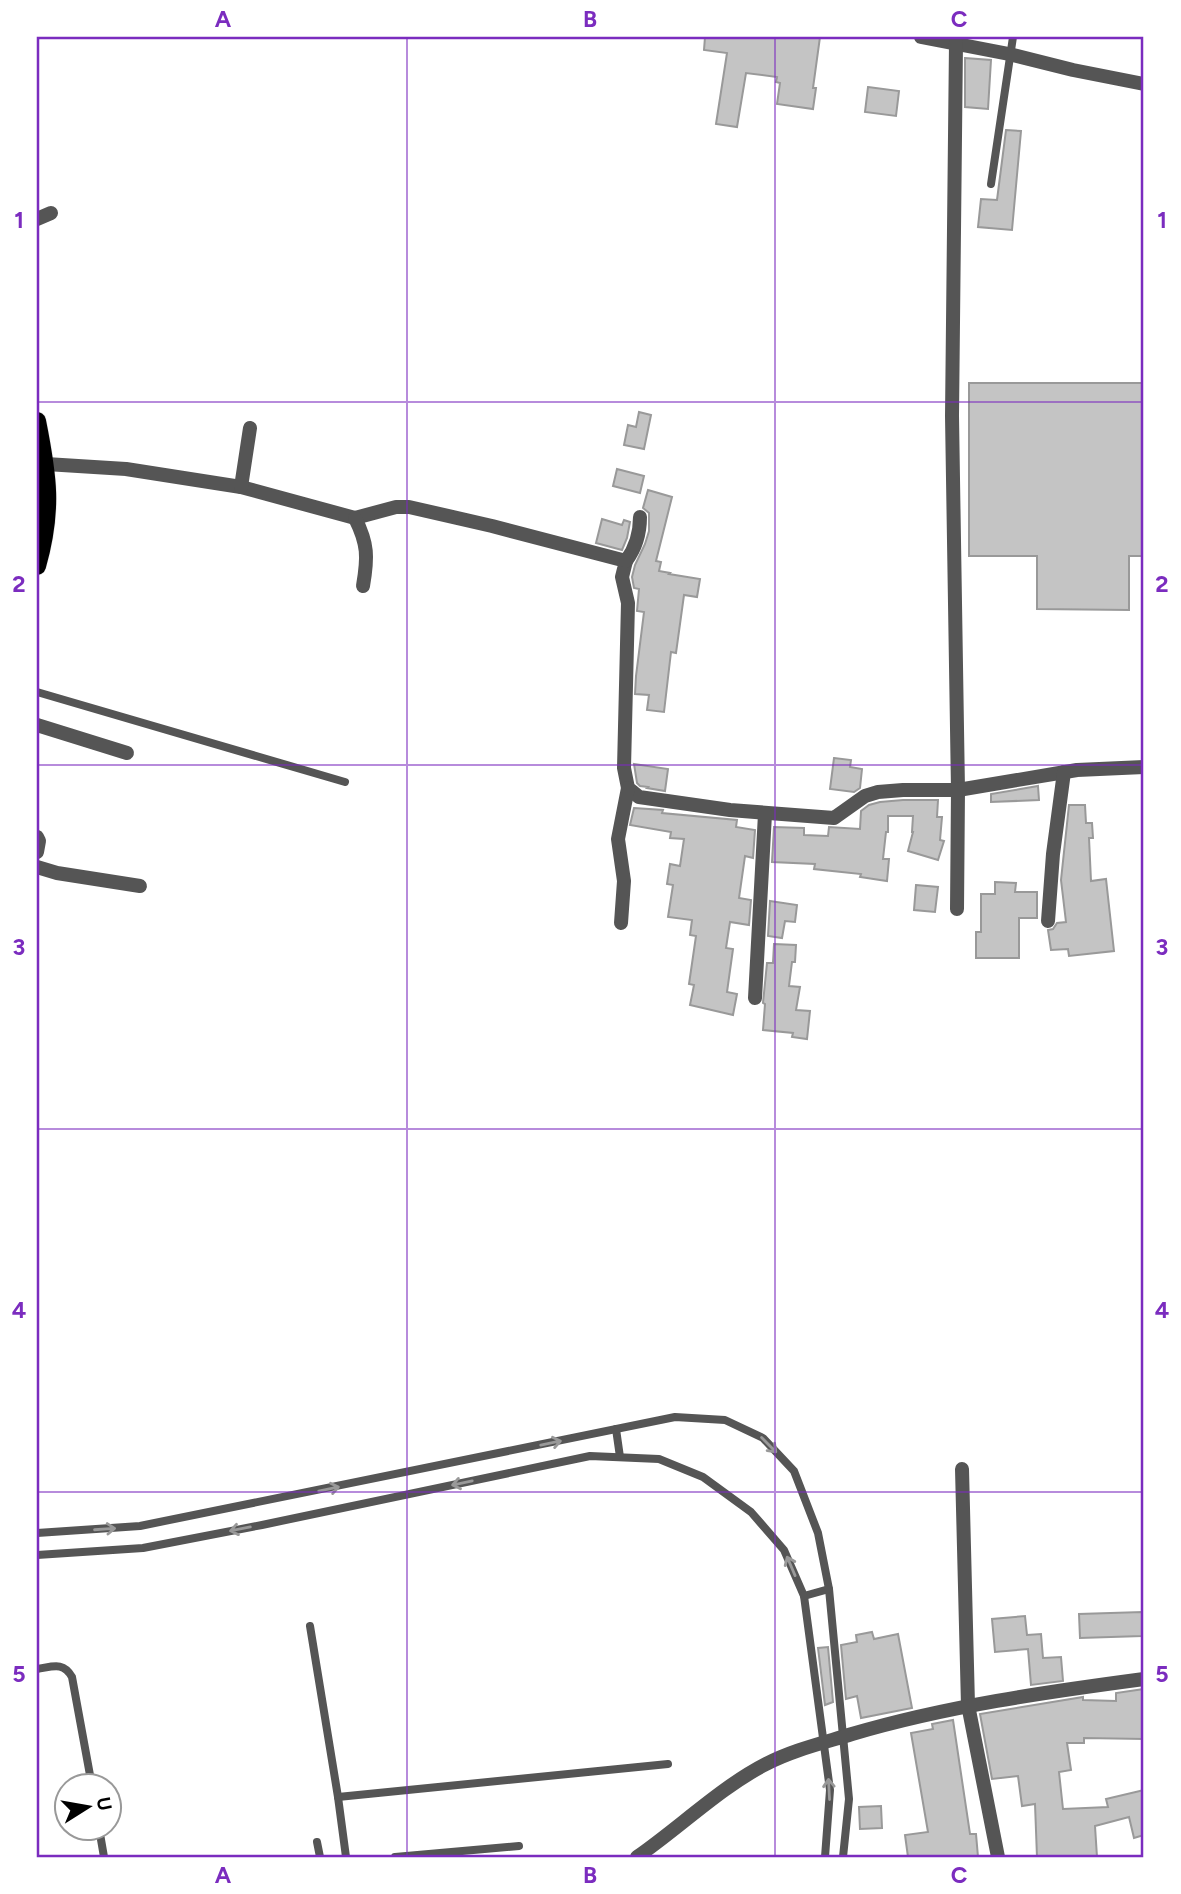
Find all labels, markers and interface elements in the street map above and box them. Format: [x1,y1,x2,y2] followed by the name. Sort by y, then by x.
[215,5,232,33] text: A
[583,5,597,33] text: B
[951,5,968,33] text: C
[14,206,24,234] text: 1
[1157,206,1167,234] text: 1
[12,570,26,598] text: 2
[1155,570,1169,598] text: 2
[13,933,25,961] text: 3
[1156,933,1168,961] text: 3
[12,1296,26,1324] text: 4
[1155,1296,1169,1324] text: 4
[539,1435,562,1449] one-way arrow
[760,1436,777,1453] one-way arrow
[451,1476,474,1490] one-way arrow
[317,1481,340,1495] one-way arrow
[93,1522,116,1535] one-way arrow
[229,1523,252,1536] one-way arrow
[784,1556,797,1578] one-way arrow
[12,1660,26,1688] text: 5
[1155,1660,1169,1688] text: 5
[52,1772,122,1842] north arrow
[823,1778,836,1801] one-way arrow
[92,1795,117,1813] text: U
[215,1861,232,1889] text: A
[583,1861,597,1889] text: B
[951,1861,968,1889] text: C

